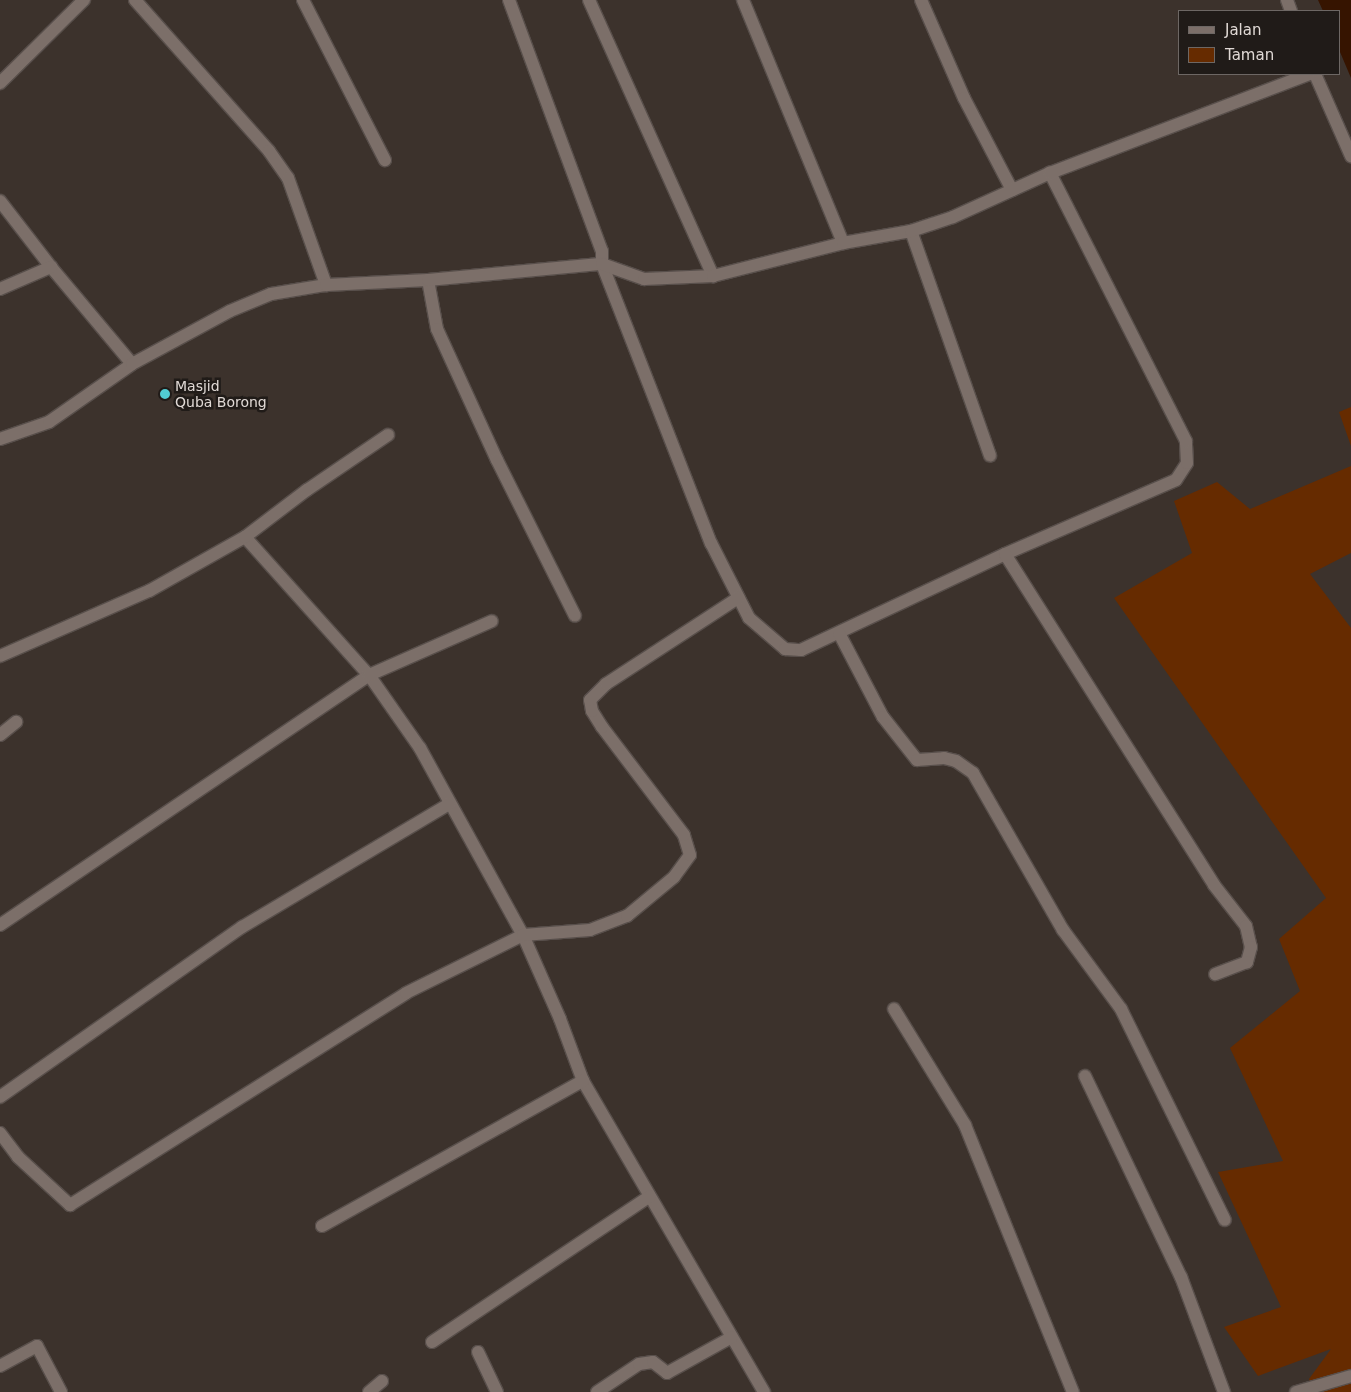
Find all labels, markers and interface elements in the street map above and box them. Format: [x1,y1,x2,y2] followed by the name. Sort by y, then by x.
[1178,10,1341,75] legend
[1225,21,1261,39] text: Jalan
[1225,46,1274,64] text: Taman
[175,378,267,411] place label: Masjid Quba Borong
[159,388,171,400] marker: Masjid Quba Borong

